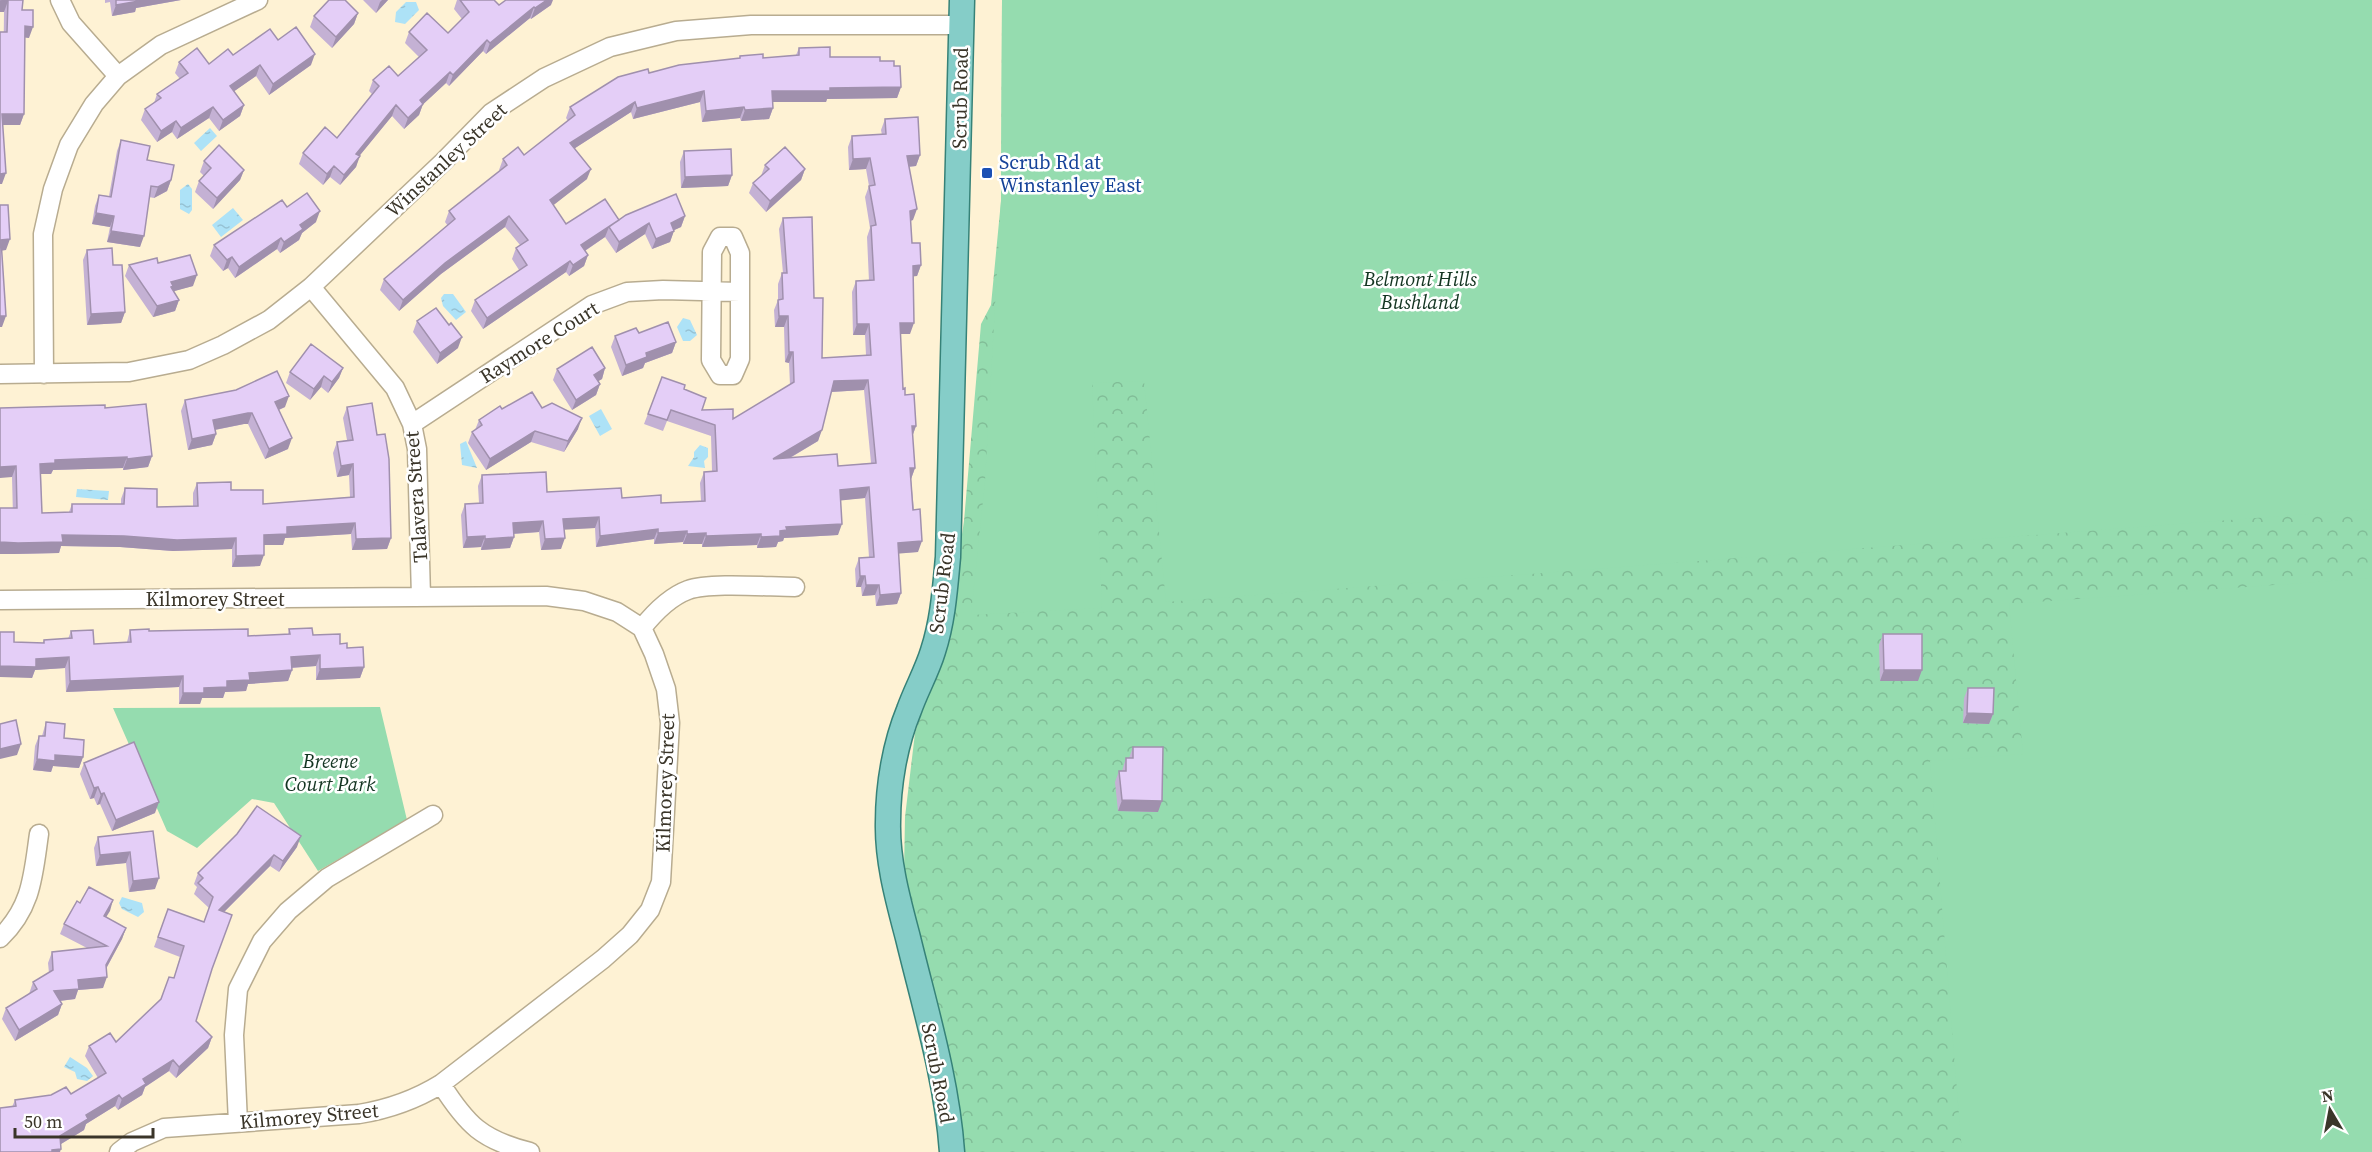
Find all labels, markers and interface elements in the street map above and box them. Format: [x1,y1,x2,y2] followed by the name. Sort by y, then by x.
[945,46,975,149] street label: Scrub Road
[379,96,513,224] street label: Winstanley Street
[999,148,1142,199] place label: Scrub Rd at Winstanley East
[980,166,994,180] marker: Scrub Rd at Winstanley East
[1362,265,1478,316] park label: Belmont Hills Bushland
[474,294,604,390] street label: Raymore Court
[397,430,435,564] street label: Talavera Street
[922,530,962,635] street label: Scrub Road
[145,585,285,613] street label: Kilmorey Street
[649,712,681,853] street label: Kilmorey Street
[285,747,376,798] park label: Breene Court Park
[915,1020,962,1126] street label: Scrub Road
[2300,1080,2360,1140] north arrow
[2320,1083,2335,1107] text: N
[238,1096,380,1136] street label: Kilmorey Street
[15,1101,153,1139] scale bar
[24,1109,62,1134] text: 50 m

